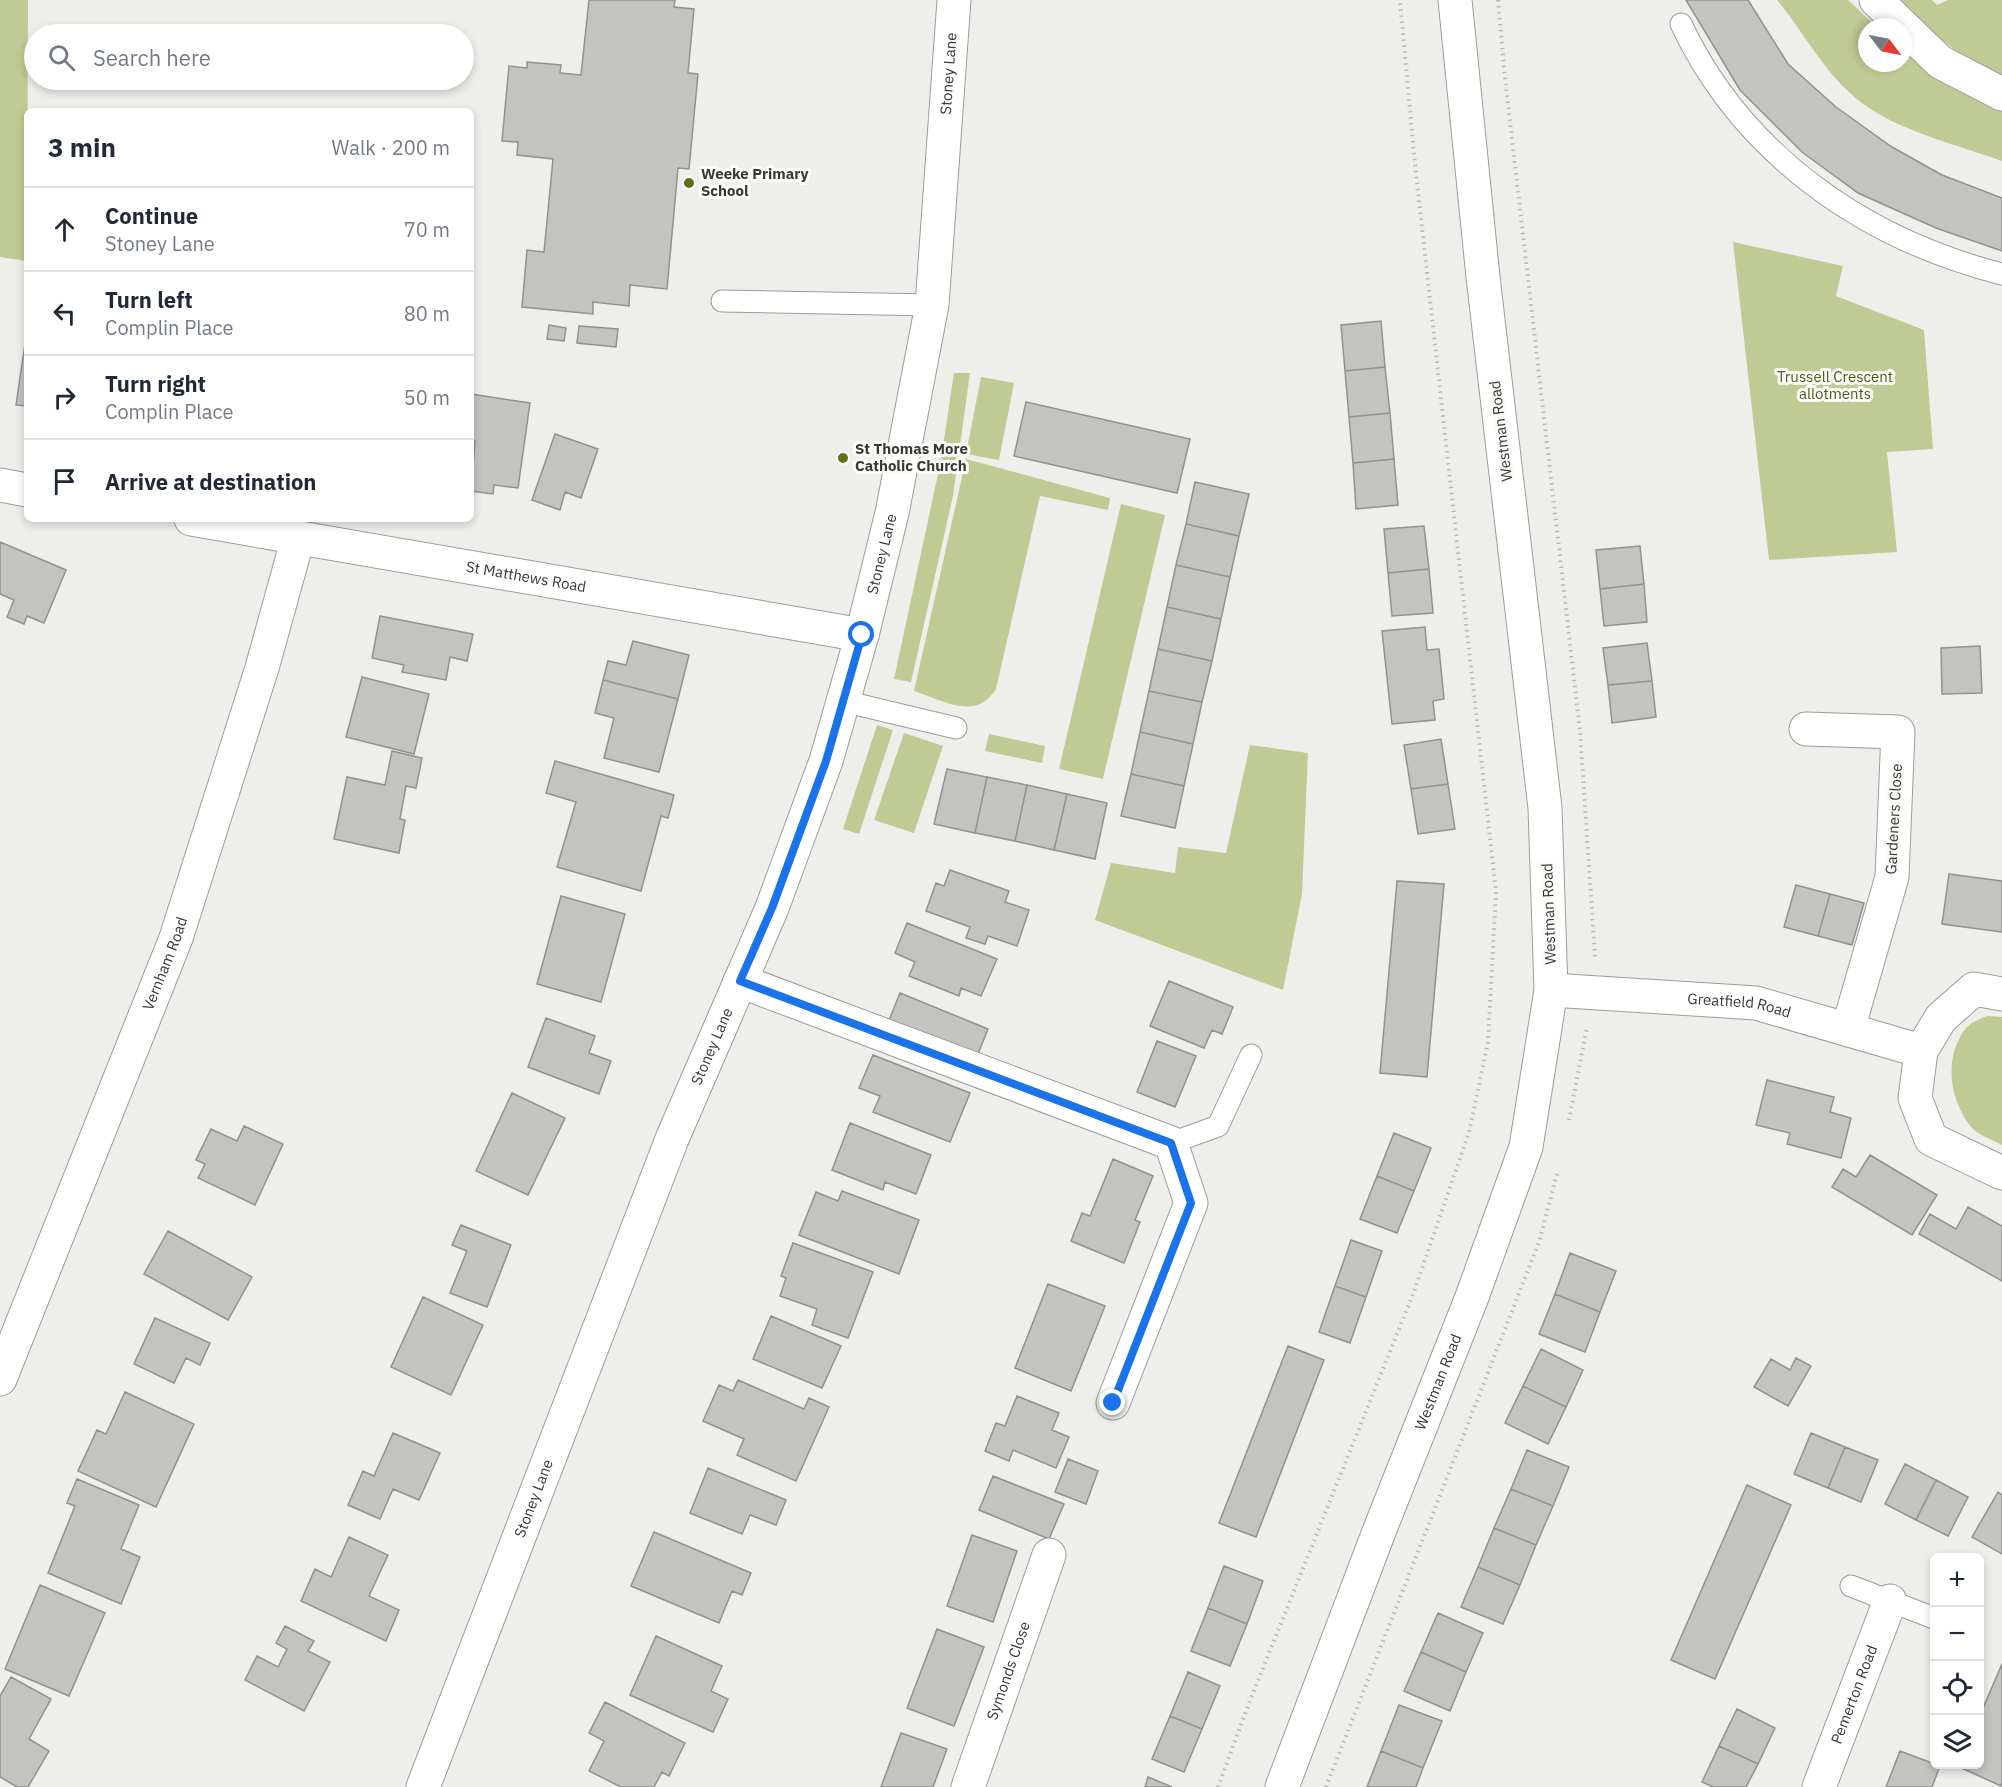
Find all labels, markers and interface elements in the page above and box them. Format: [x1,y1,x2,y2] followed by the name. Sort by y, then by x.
[1858,18,1912,72] north arrow
[24,24,474,90] search box
[936,32,961,115] street label: Stoney Lane
[45,41,78,74] icon: search
[93,43,211,72] text: Search here
[48,130,116,164] text: 3 min
[332,134,450,161] text: Walk · 200 m
[701,164,808,200] place label: Weeke Primary School
[682,176,696,190] marker: Weeke Primary School
[105,201,198,230] text: Continue
[48,213,81,246] icon: ahead
[404,216,450,243] text: 70 m
[105,230,215,257] text: Stoney Lane
[105,285,193,314] text: Turn left
[48,297,81,330] icon: left
[404,300,450,327] text: 80 m
[105,314,233,341] text: Complin Place
[1777,367,1893,403] park label: Trussell Crescent allotments
[105,369,206,398] text: Turn right
[1485,380,1516,483] street label: Westman Road
[48,381,81,414] icon: right
[404,384,450,411] text: 50 m
[105,398,233,425] text: Complin Place
[855,439,968,475] place label: St Thomas More Catholic Church
[836,451,850,465] marker: St Thomas More Catholic Church
[48,465,81,498] icon: arrive
[105,467,316,496] text: Arrive at destination
[862,512,901,596] street label: Stoney Lane
[465,557,588,596] street label: St Matthews Road
[848,621,874,647] route start
[1881,763,1906,875] street label: Gardeners Close
[1537,863,1560,965] street label: Westman Road
[138,914,191,1013] street label: Vernham Road
[1687,989,1793,1022] street label: Greatfield Road
[687,1005,737,1088] street label: Stoney Lane
[1410,1331,1465,1433] street label: Westman Road
[1099,1389,1125,1415] route end
[510,1457,557,1540] street label: Stoney Lane
[1930,1553,1984,1769] map controls
[1930,1553,1984,1607] button: +
[1930,1607,1984,1661] button: −
[982,1619,1034,1723] street label: Symonds Close
[1826,1642,1881,1746] street label: Pemerton Road
[1930,1661,1984,1715] button: locate
[1930,1715,1984,1769] button: layers

